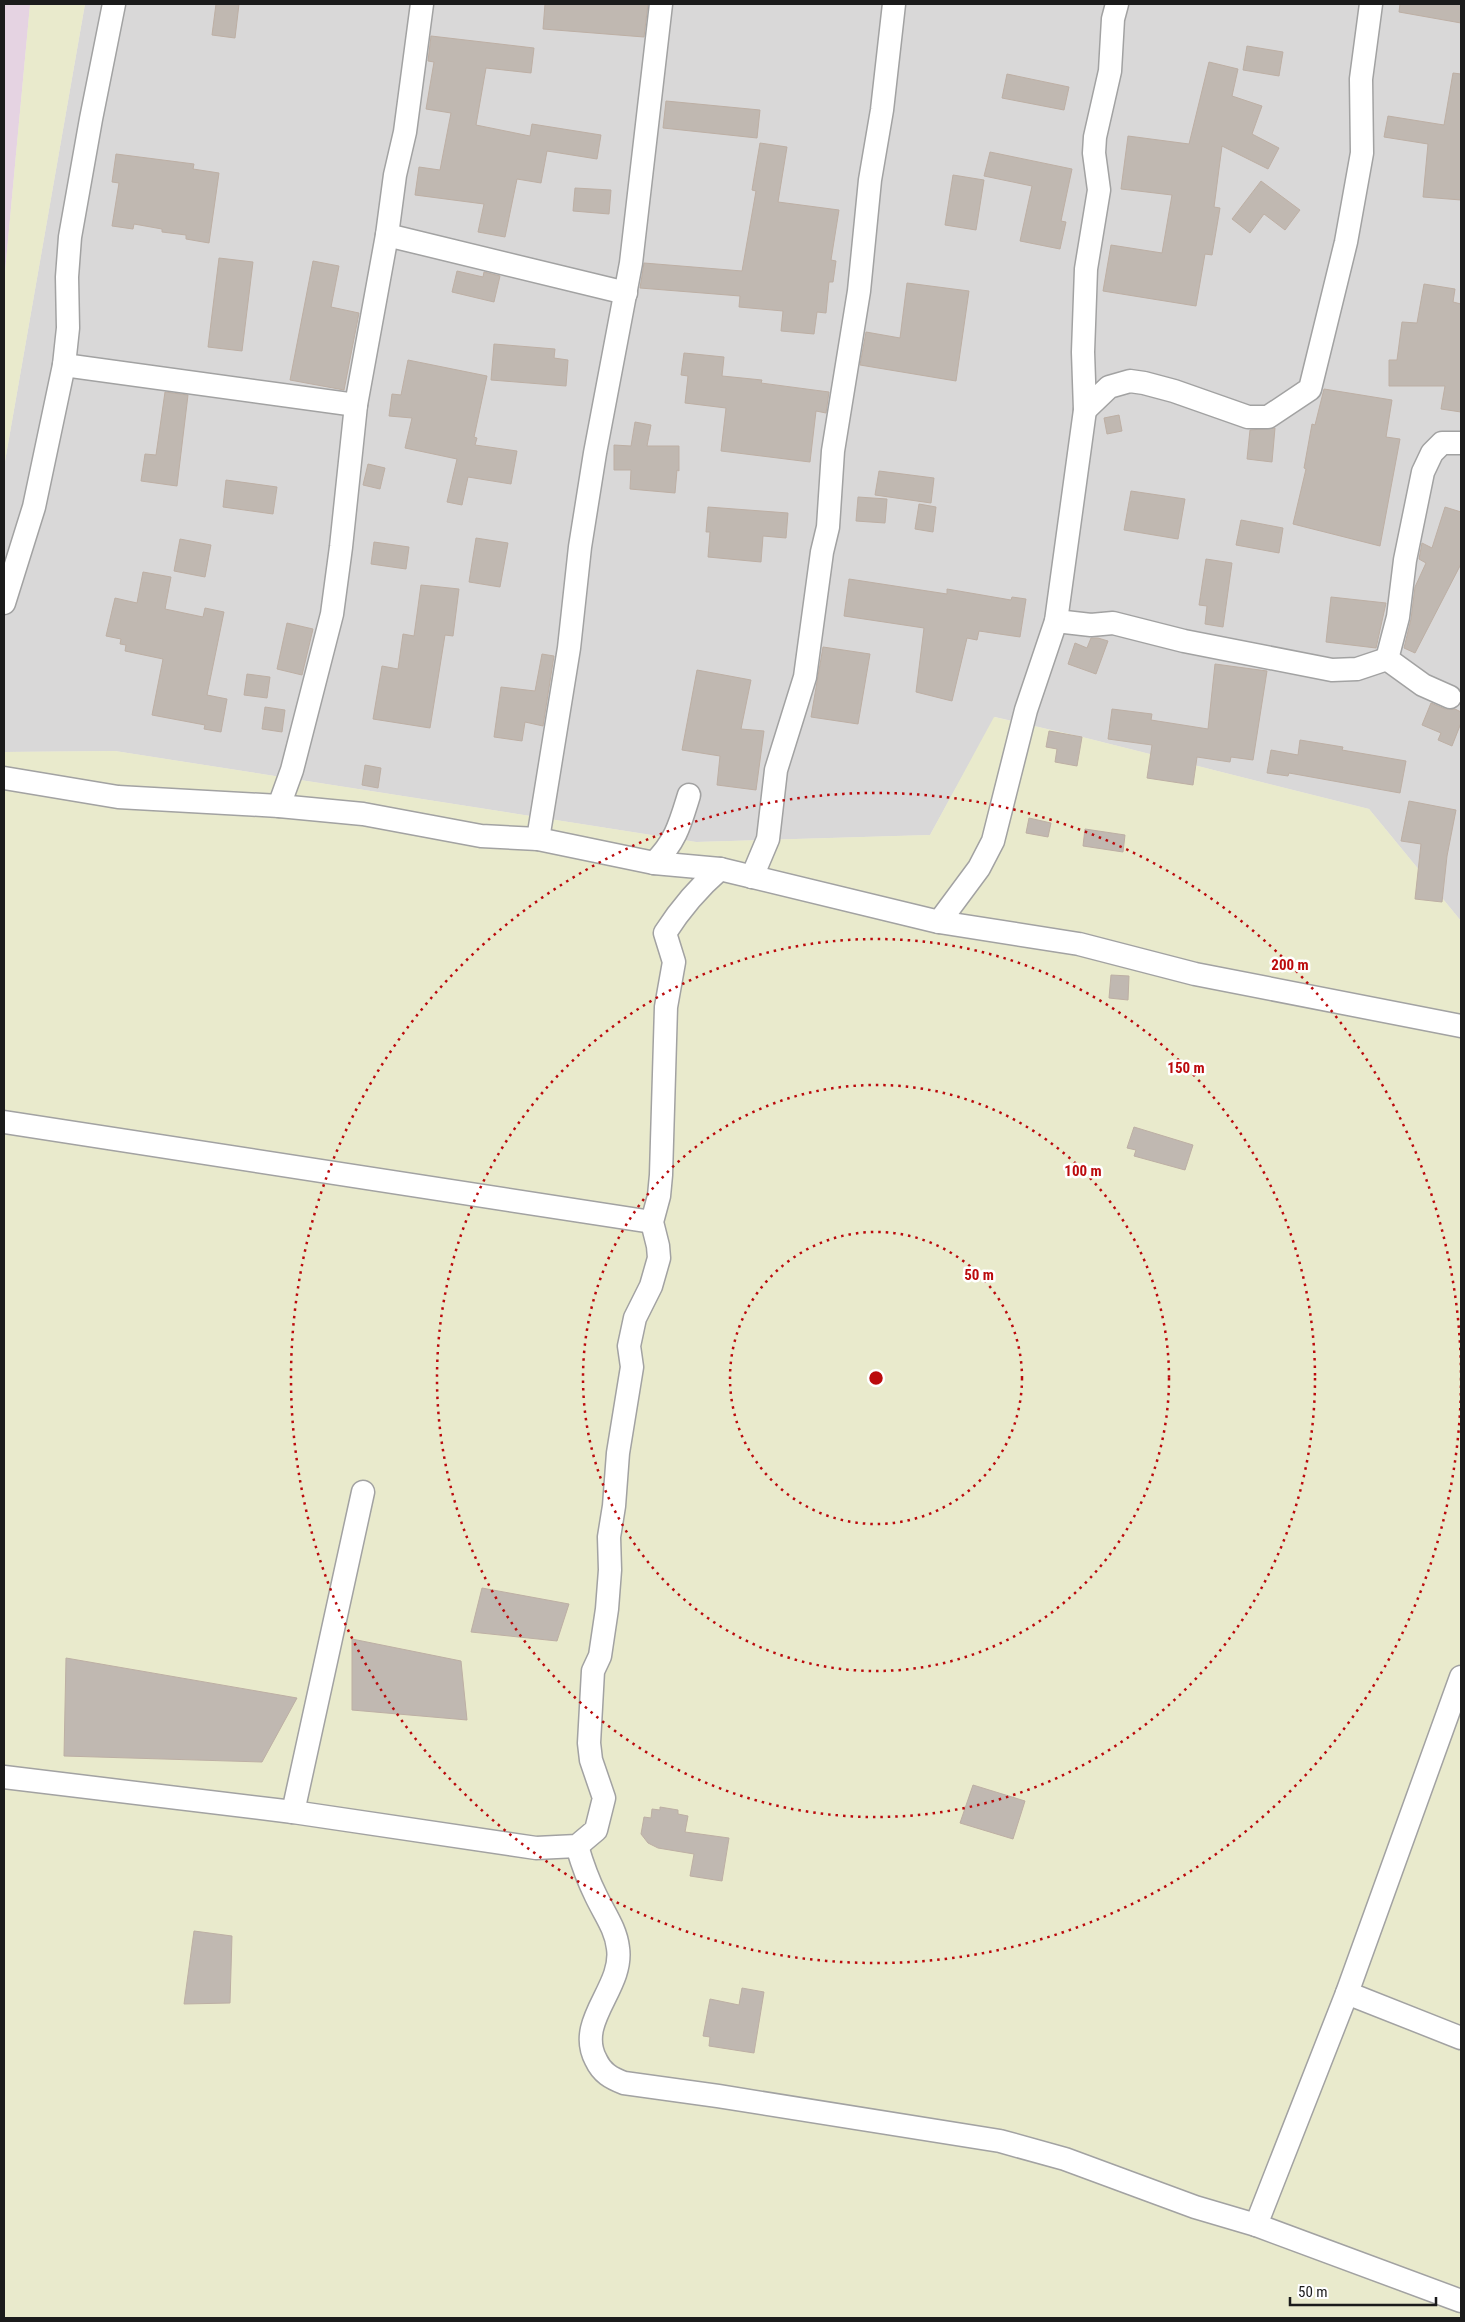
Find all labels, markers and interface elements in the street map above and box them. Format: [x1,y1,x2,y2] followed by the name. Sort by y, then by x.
[1271,956,1309,974] text: 200 m
[1167,1059,1205,1077] text: 150 m
[1064,1162,1102,1180] text: 100 m
[964,1266,994,1284] text: 50 m
[867,1369,885,1387] centre of rings
[1290,2274,1436,2306] scale bar
[1298,2283,1328,2301] text: 50 m

